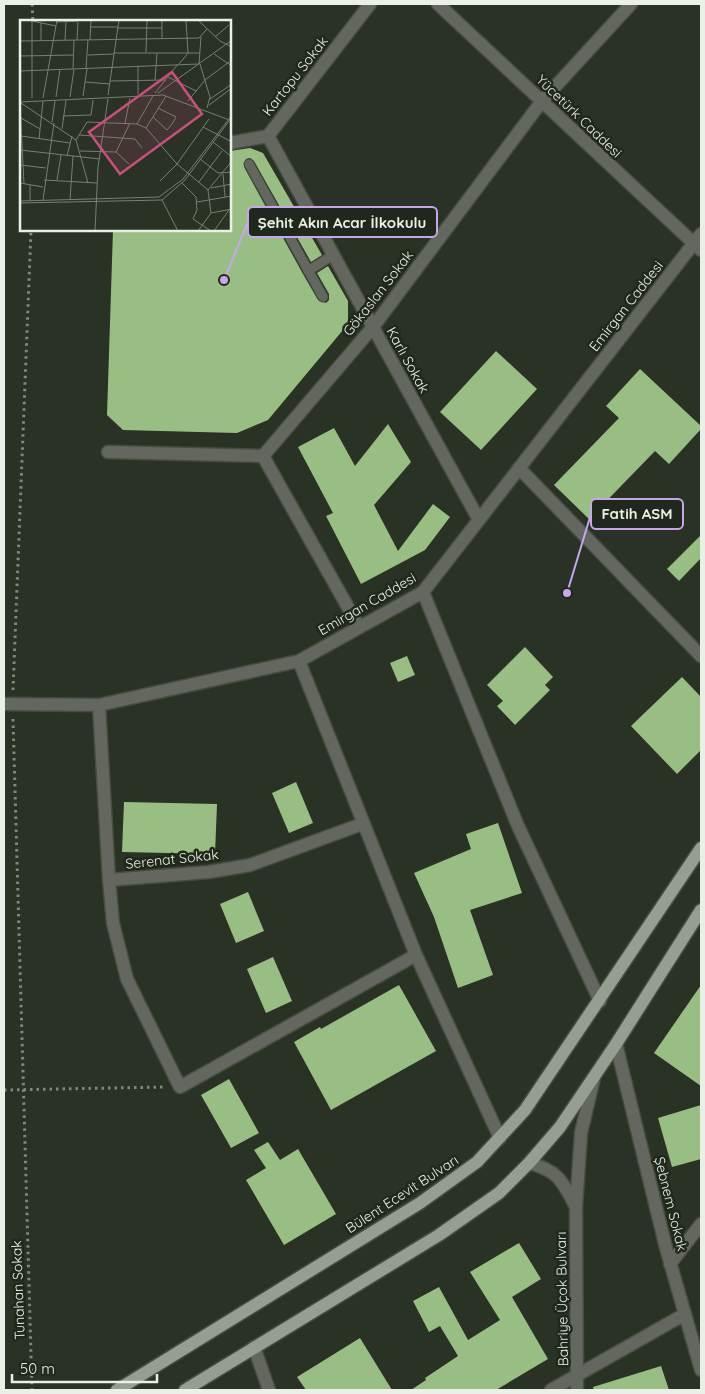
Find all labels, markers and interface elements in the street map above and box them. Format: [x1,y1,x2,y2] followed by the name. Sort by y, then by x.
[20,20,231,231] inset map
[258,32,332,120] street label: Kartopu Sokak
[532,71,626,161] street label: Yücetürk Caddesi
[248,207,437,237] callout: Şehit Akın Acar İlkokulu
[258,213,426,232] text: Şehit Akın Acar İlkokulu
[339,246,417,340] street label: Gökaslan Sokak
[585,257,667,355] street label: Emirgan Caddesi
[382,324,434,396] street label: Karlı Sokak
[591,499,683,529] callout: Fatih ASM
[601,504,673,523] text: Fatih ASM
[315,569,419,639] street label: Emirgan Caddesi
[124,845,220,873] street label: Serenat Sokak
[342,1151,462,1237] street label: Bülent Ecevit Bulvarı
[651,1155,691,1253] street label: Şebnem Sokak
[552,1231,572,1367] street label: Bahriye Üçok Bulvarı
[7,1240,29,1340] street label: Tunahan Sokak
[12,1352,158,1384] scale bar
[20,1359,55,1378] text: 50 m

